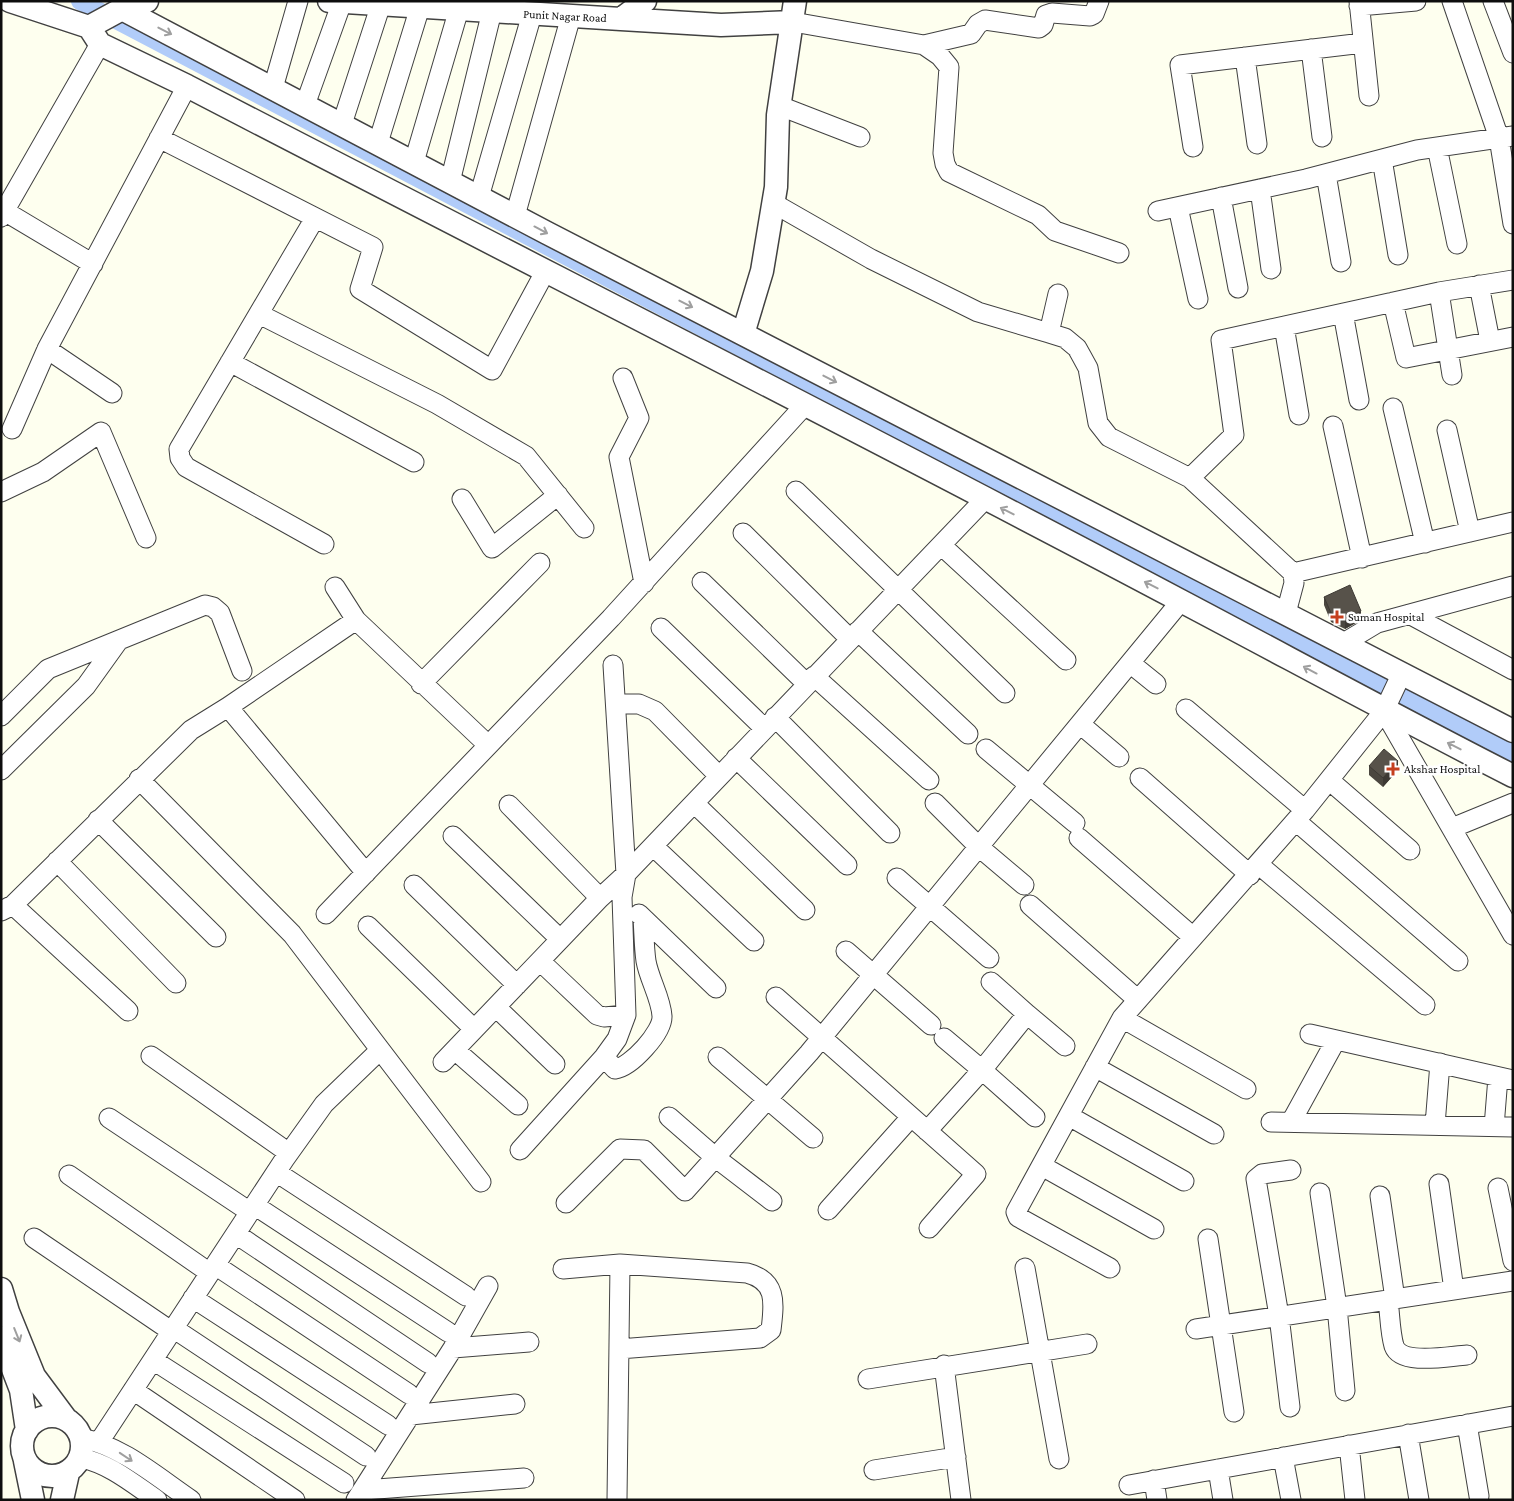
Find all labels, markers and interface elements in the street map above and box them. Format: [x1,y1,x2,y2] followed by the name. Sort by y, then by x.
[523,7,608,25] street label: Punit Nagar Road
[158,27,173,37] one-way arrow
[533,226,548,235] one-way arrow
[678,299,693,309] one-way arrow
[822,375,837,384] one-way arrow
[999,506,1014,516] one-way arrow
[1144,580,1159,589] one-way arrow
[1330,610,1344,624] marker: Suman Hospital
[1348,610,1424,624] place label: Suman Hospital
[1303,665,1317,675] one-way arrow
[1446,741,1461,751] one-way arrow
[1386,762,1400,776] marker: Akshar Hospital
[1404,762,1480,776] place label: Akshar Hospital
[13,1327,22,1342] one-way arrow
[119,1452,133,1462] one-way arrow

